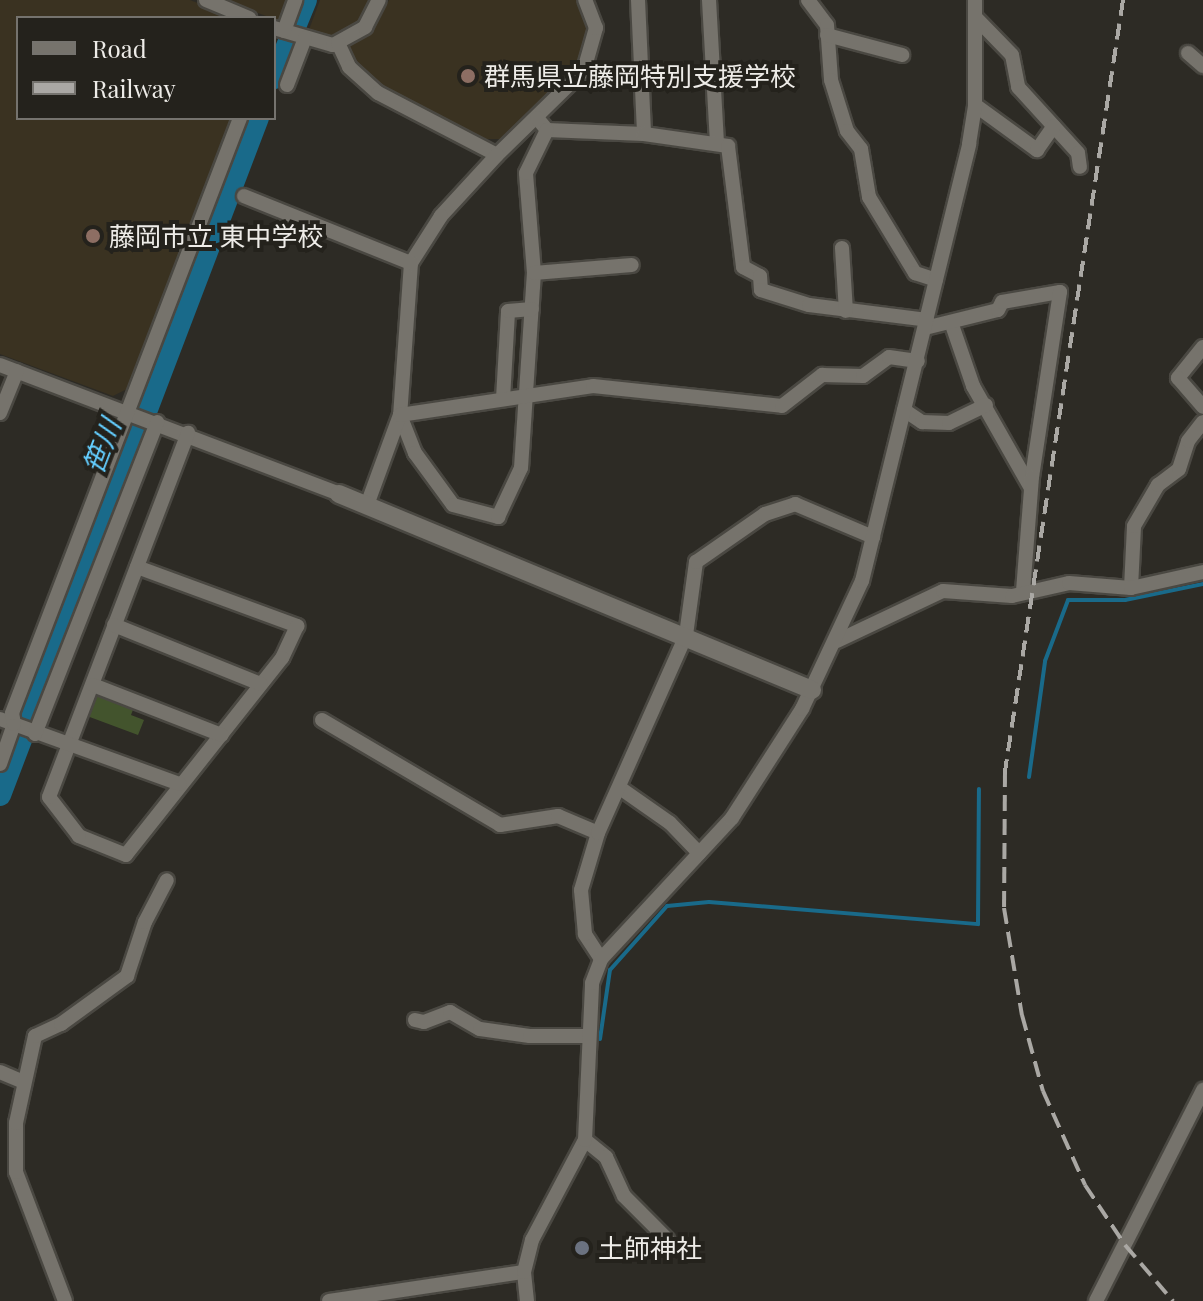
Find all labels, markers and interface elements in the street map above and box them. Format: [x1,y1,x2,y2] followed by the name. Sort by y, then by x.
[16,16,276,120] legend
[92,32,147,64] text: Road
[484,60,796,92] place label: 群馬県立藤岡特別支援学校
[459,67,477,85] marker: 群馬県立藤岡特別支援学校
[92,72,176,104] text: Railway
[109,220,323,252] place label: 藤岡市立 東中学校
[84,227,102,245] marker: 藤岡市立 東中学校
[75,414,127,478] water label: 笹川
[598,1232,702,1264] place label: 土師神社
[573,1239,591,1257] marker: 土師神社

